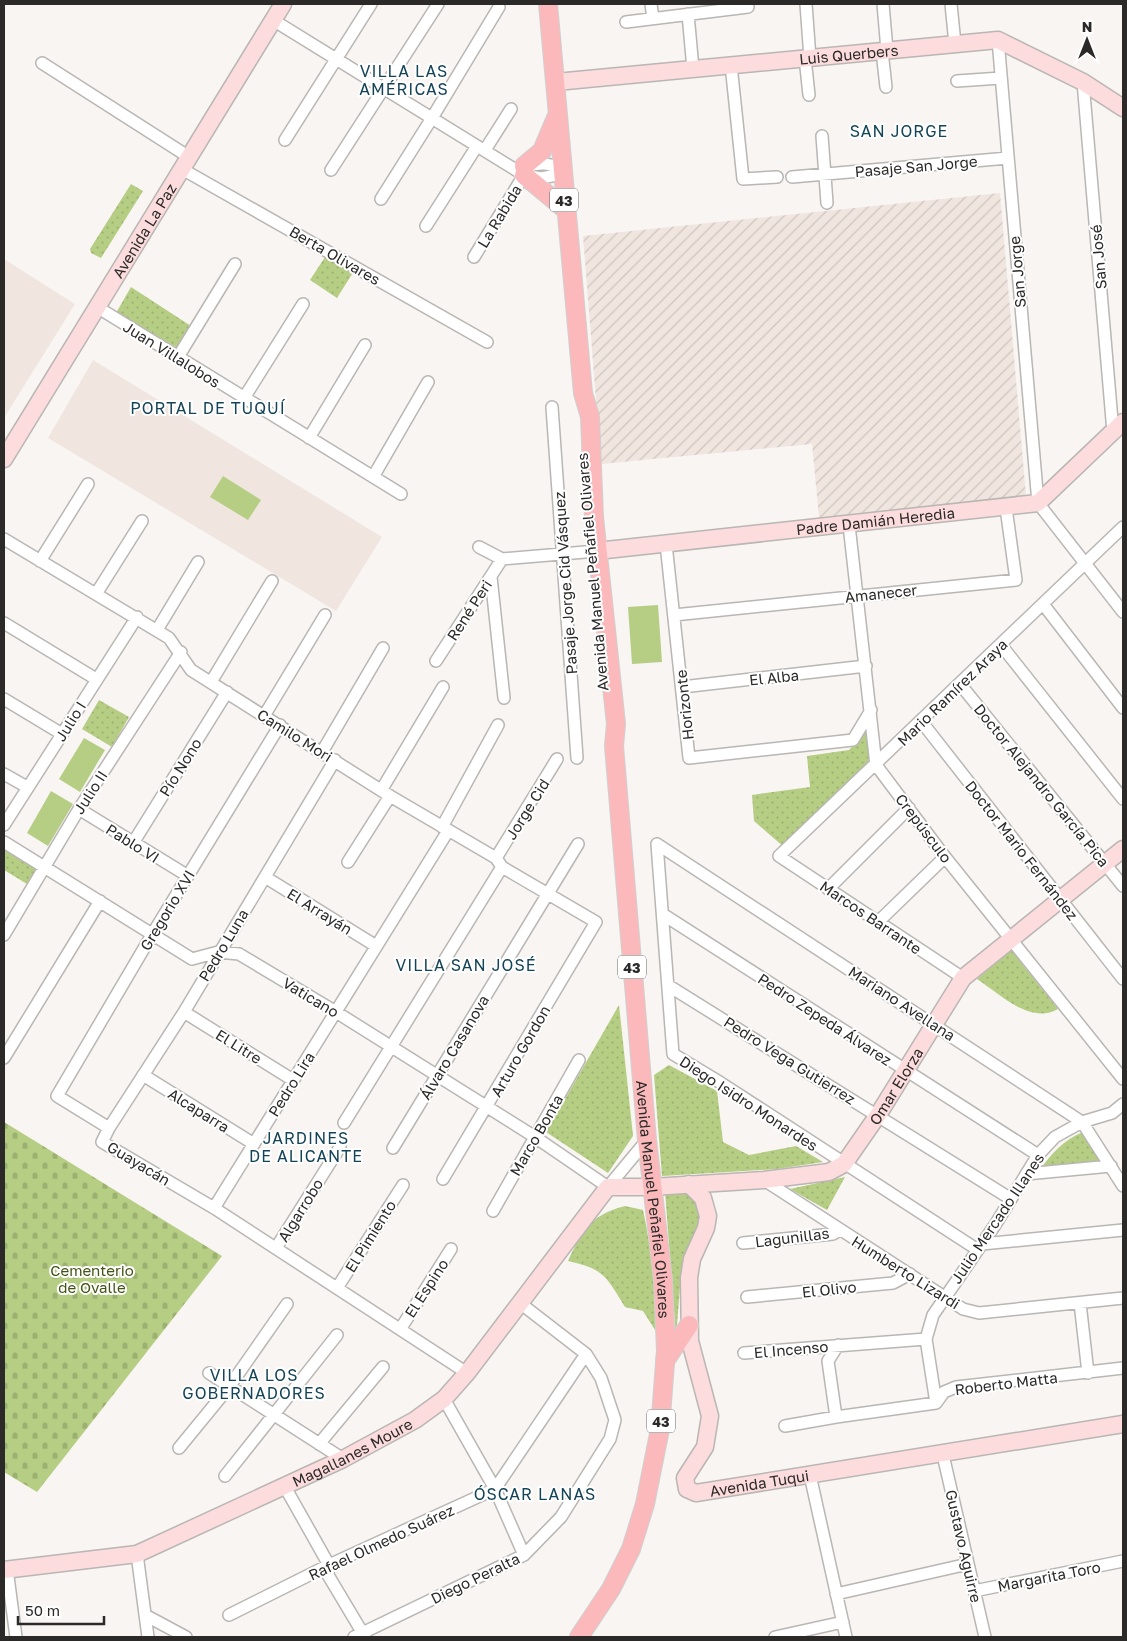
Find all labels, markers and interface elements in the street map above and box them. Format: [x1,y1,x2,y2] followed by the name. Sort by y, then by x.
[1062,15,1112,65] north arrow
[1082,18,1092,35] text: N
[798,41,899,68] street label: Luis Querbers
[359,61,449,99] district label: VILLA LAS AMÉRICAS
[850,121,948,141] district label: SAN JORGE
[854,152,978,180] street label: Pasaje San Jorge
[108,180,180,281] street label: Avenida La Paz
[473,181,525,251] street label: La Rabida
[550,188,578,212] road number: 43
[286,222,384,288] street label: Berta Olivares
[1086,224,1110,290] street label: San José
[1005,235,1029,309] street label: San Jorge
[120,317,224,391] street label: Juan Villalobos
[130,398,286,418] district label: PORTAL DE TUQUÍ
[573,452,611,692] street label: Avenida Manuel Peñafiel Olivares
[550,491,580,675] street label: Pasaje Jorge Cid Vásquez
[795,503,956,538] street label: Padre Damián Heredia
[443,576,495,644] street label: René Peri
[844,580,918,606] street label: Amanecer
[893,635,1011,749] street label: Mario Ramírez Araya
[748,665,800,689] street label: El Alba
[671,669,697,741] street label: Horizonte
[51,698,89,744] street label: Julio I
[971,700,1113,870] street label: Doctor Alejandro García Pica
[254,705,336,765] street label: Camilo Mori
[155,735,205,799] street label: Pío Nono
[69,767,111,817] street label: Julio II
[501,775,553,843] street label: Jorge Cid
[962,777,1082,924] street label: Doctor Mario Fernández
[892,790,956,866] street label: Crepúsculo
[103,820,163,866] street label: Pablo VI
[136,867,198,953] street label: Gregorio XVI
[817,876,925,958] street label: Marcos Barrante
[284,884,356,938] street label: El Arrayán
[194,906,252,984] street label: Pedro Luna
[396,955,536,975] district label: VILLA SAN JOSÉ
[618,956,646,979] road number: 43
[845,962,959,1044] street label: Mariano Avellana
[755,969,895,1069] street label: Pedro Zepeda Álvarez
[280,973,342,1021] street label: Vaticano
[416,992,492,1102] street label: Álvaro Casanova
[487,1002,553,1100] street label: Arturo Gordon
[721,1012,859,1108] street label: Pedro Vega Gutierrez
[213,1025,266,1067] street label: El Litre
[865,1044,927,1128] street label: Omar Elorza
[264,1048,318,1120] street label: Pedro Lira
[677,1052,821,1154] street label: Diego Isidro Monardes
[633,1079,674,1319] street label: Avenida Manuel Peñafiel Olivares
[165,1084,233,1136] street label: Alcaparra
[506,1091,566,1179] street label: Marco Bonta
[249,1128,363,1166] district label: JARDINES DE ALICANTE
[104,1137,174,1189] street label: Guayacán
[947,1149,1047,1287] street label: Julio Mercado Illanes
[274,1175,326,1245] street label: Algarrobo
[341,1197,399,1275] street label: El Pimiento
[754,1224,830,1250] street label: Lagunillas
[849,1231,963,1313] street label: Humberto Lizardi
[400,1255,452,1321] street label: El Espino
[50,1261,134,1296] park label: Cementerio de Ovalle
[801,1277,857,1301] street label: El Olivo
[753,1337,829,1361] street label: El Incenso
[182,1365,326,1403] district label: VILLA LOS GOBERNADORES
[954,1368,1058,1398] street label: Roberto Matta
[647,1410,675,1432] road number: 43
[289,1414,416,1490] street label: Magallanes Moure
[708,1466,810,1500] street label: Avenida Tuqui
[474,1484,596,1504] district label: ÓSCAR LANAS
[942,1488,986,1604] street label: Gustavo Aguirre
[305,1500,457,1584] street label: Rafael Olmedo Suárez
[428,1549,522,1607] street label: Diego Peralta
[996,1557,1102,1595] street label: Margarita Toro
[18,1594,104,1626] scale bar
[25,1601,60,1619] text: 50 m

